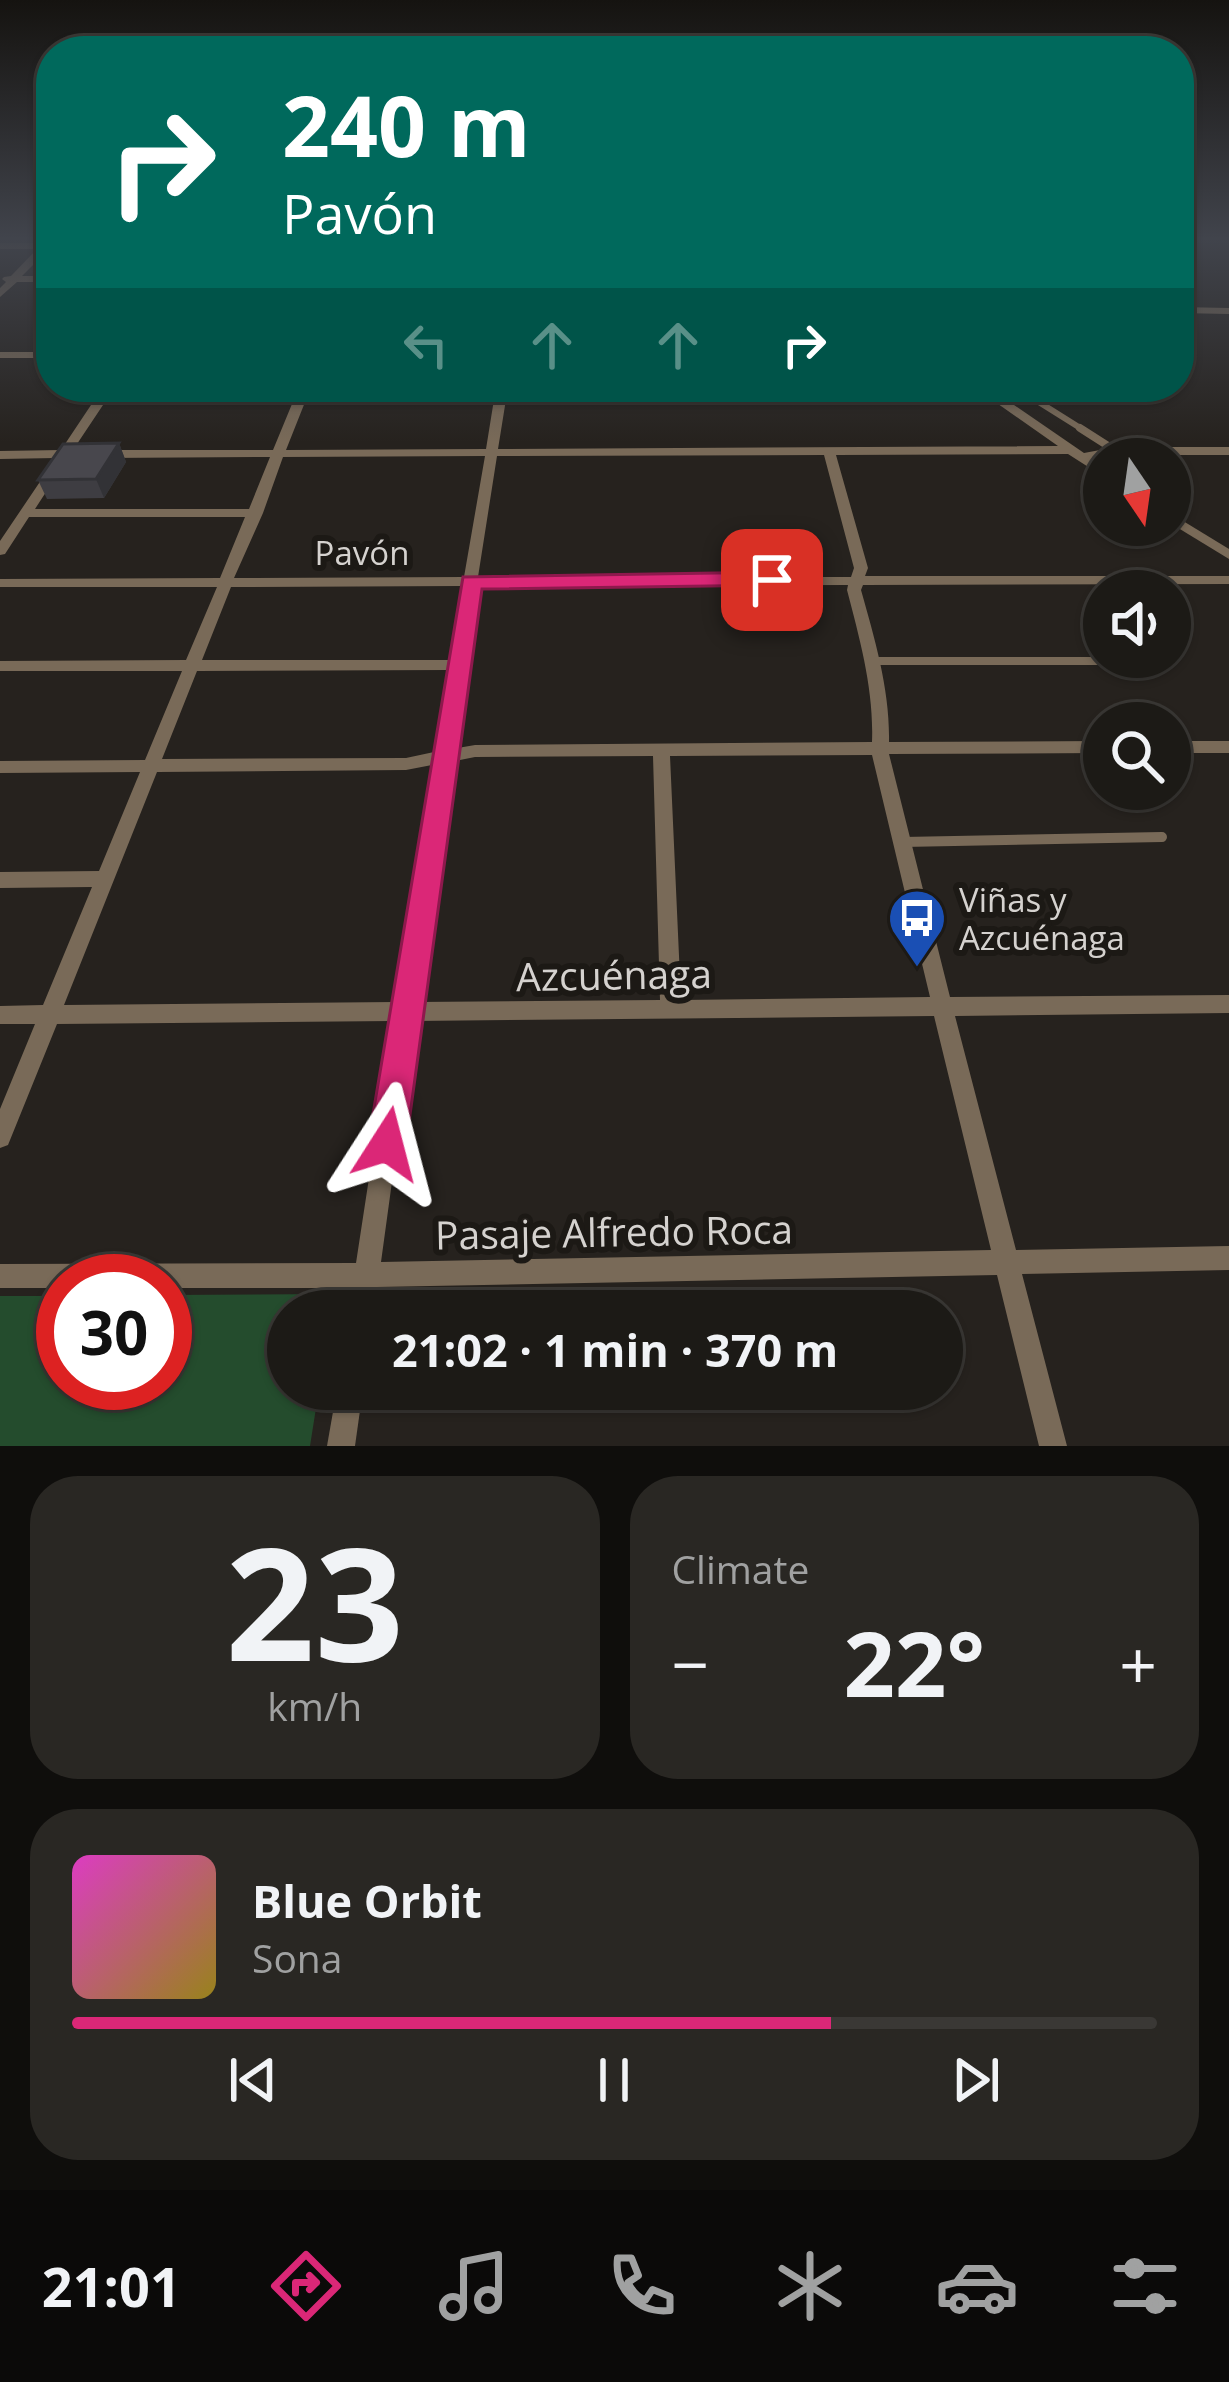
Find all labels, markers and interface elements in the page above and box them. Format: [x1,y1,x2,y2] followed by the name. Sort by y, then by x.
[282,67,530,182] text: 240 m
[84,84,240,240] icon: right
[282,176,437,250] text: Pavón
[393,312,459,378] icon: left
[519,312,585,378] icon: ahead
[645,312,711,378] icon: ahead
[771,312,837,378] icon: right
[1083,438,1191,546] north arrow
[1083,438,1191,810] map controls
[721,529,823,631] pin
[315,530,409,575] street label: Pavón
[739,547,805,613] icon: arrive
[1083,570,1191,678] button: sound
[1083,702,1191,810] button: search
[959,877,1125,960] place label: Viñas y Azcuénaga
[886,887,948,969] bus stop icon: Viñas y Azcuénaga
[516,946,712,1002] street label: Azcuénaga
[324,1081,450,1207] position arrow
[435,1201,793,1261] street label: Pasaje Alfredo Roca
[36,1254,192,1410] speed limit sign: 30
[392,1319,838,1380] text: 21:02 · 1 min · 370 m
[226,1494,404,1707] text: 23
[672,1542,809,1595] text: Climate
[844,1601,985,1723] text: 22°
[672,1618,709,1708] text: −
[1119,1618,1157,1708] text: +
[267,1679,362,1732] text: km/h
[252,1870,482,1931] text: Blue Orbit
[252,1931,342,1984] text: Sona
[220,2047,286,2113] icon: previous
[581,2047,647,2113] icon: pause
[943,2047,1009,2113] icon: next
[264,2244,348,2328] icon: directions
[432,2244,516,2328] icon: music
[600,2244,684,2328] icon: phone
[768,2244,852,2328] icon: climate
[935,2244,1019,2328] icon: car
[1103,2244,1187,2328] icon: filters
[42,2249,181,2323] text: 21:01

